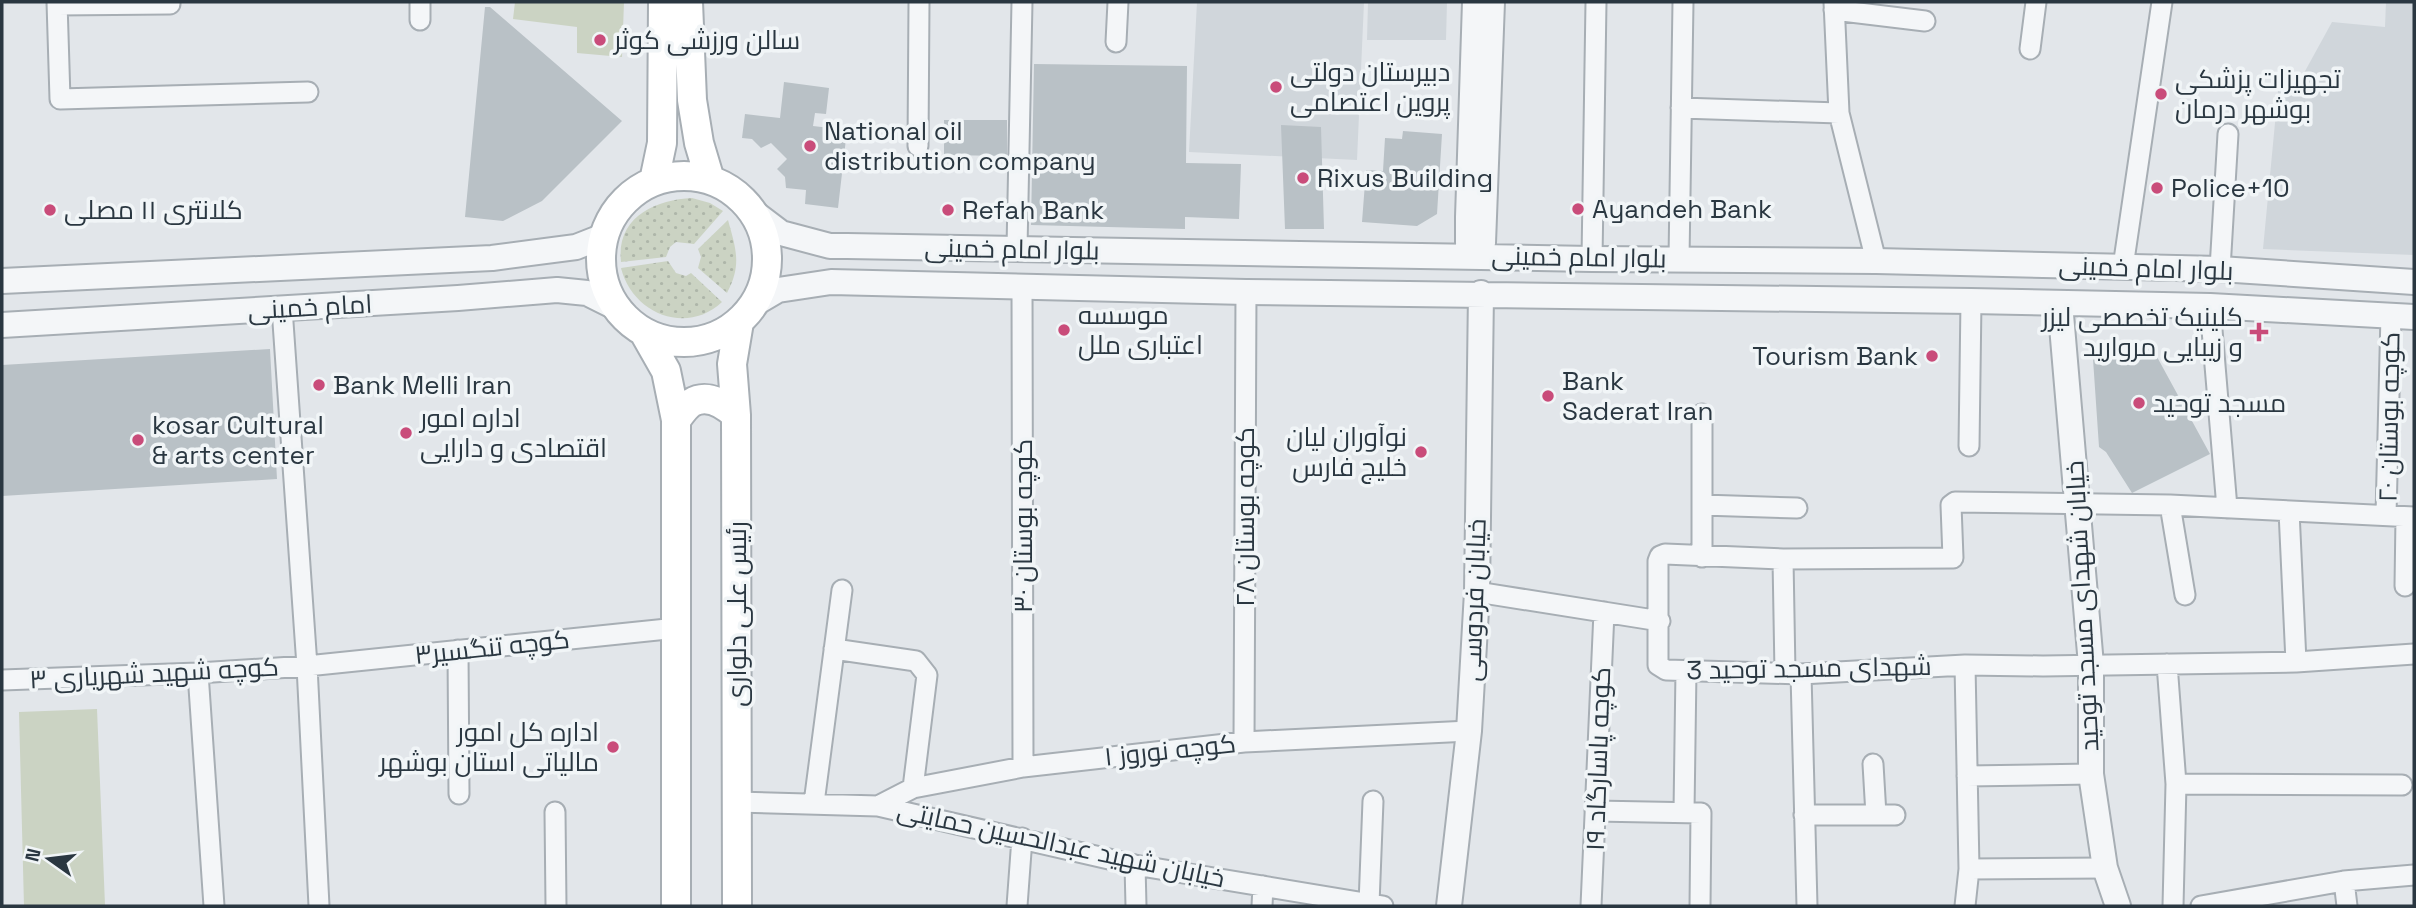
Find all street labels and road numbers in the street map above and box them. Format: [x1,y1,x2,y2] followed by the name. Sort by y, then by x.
[924,230,1100,269] street label: بلوار امام خمینی
[1491,238,1667,277] street label: بلوار امام خمینی
[2058,248,2234,289] street label: بلوار امام خمینی
[247,287,373,328] street label: امام خمینی
[2371,332,2407,502] street label: کوچه بوستان ۲۰
[1228,427,1262,607] street label: کوچه بوستان ۲۸
[1006,439,1040,613] street label: کوچه بوستان ۳۰
[2057,460,2107,752] street label: خیابان شهدای مسجد توحید
[1454,518,1494,682] street label: خیابان فردوسی
[720,521,754,707] street label: رئیس علی دلواری
[413,622,571,672] street label: کوچه تنگسیر۳
[28,649,280,697] street label: کوچه شهید شهریاری ۳
[1686,649,1932,687] street label: شهدای مسجد توحید 3
[1578,666,1618,852] street label: کوچه پاسارگاد ۱۹
[1103,726,1237,774] street label: کوچه نوروز ۱
[894,793,1228,895] street label: خیابان شهید عبدالحسین حمایتی

